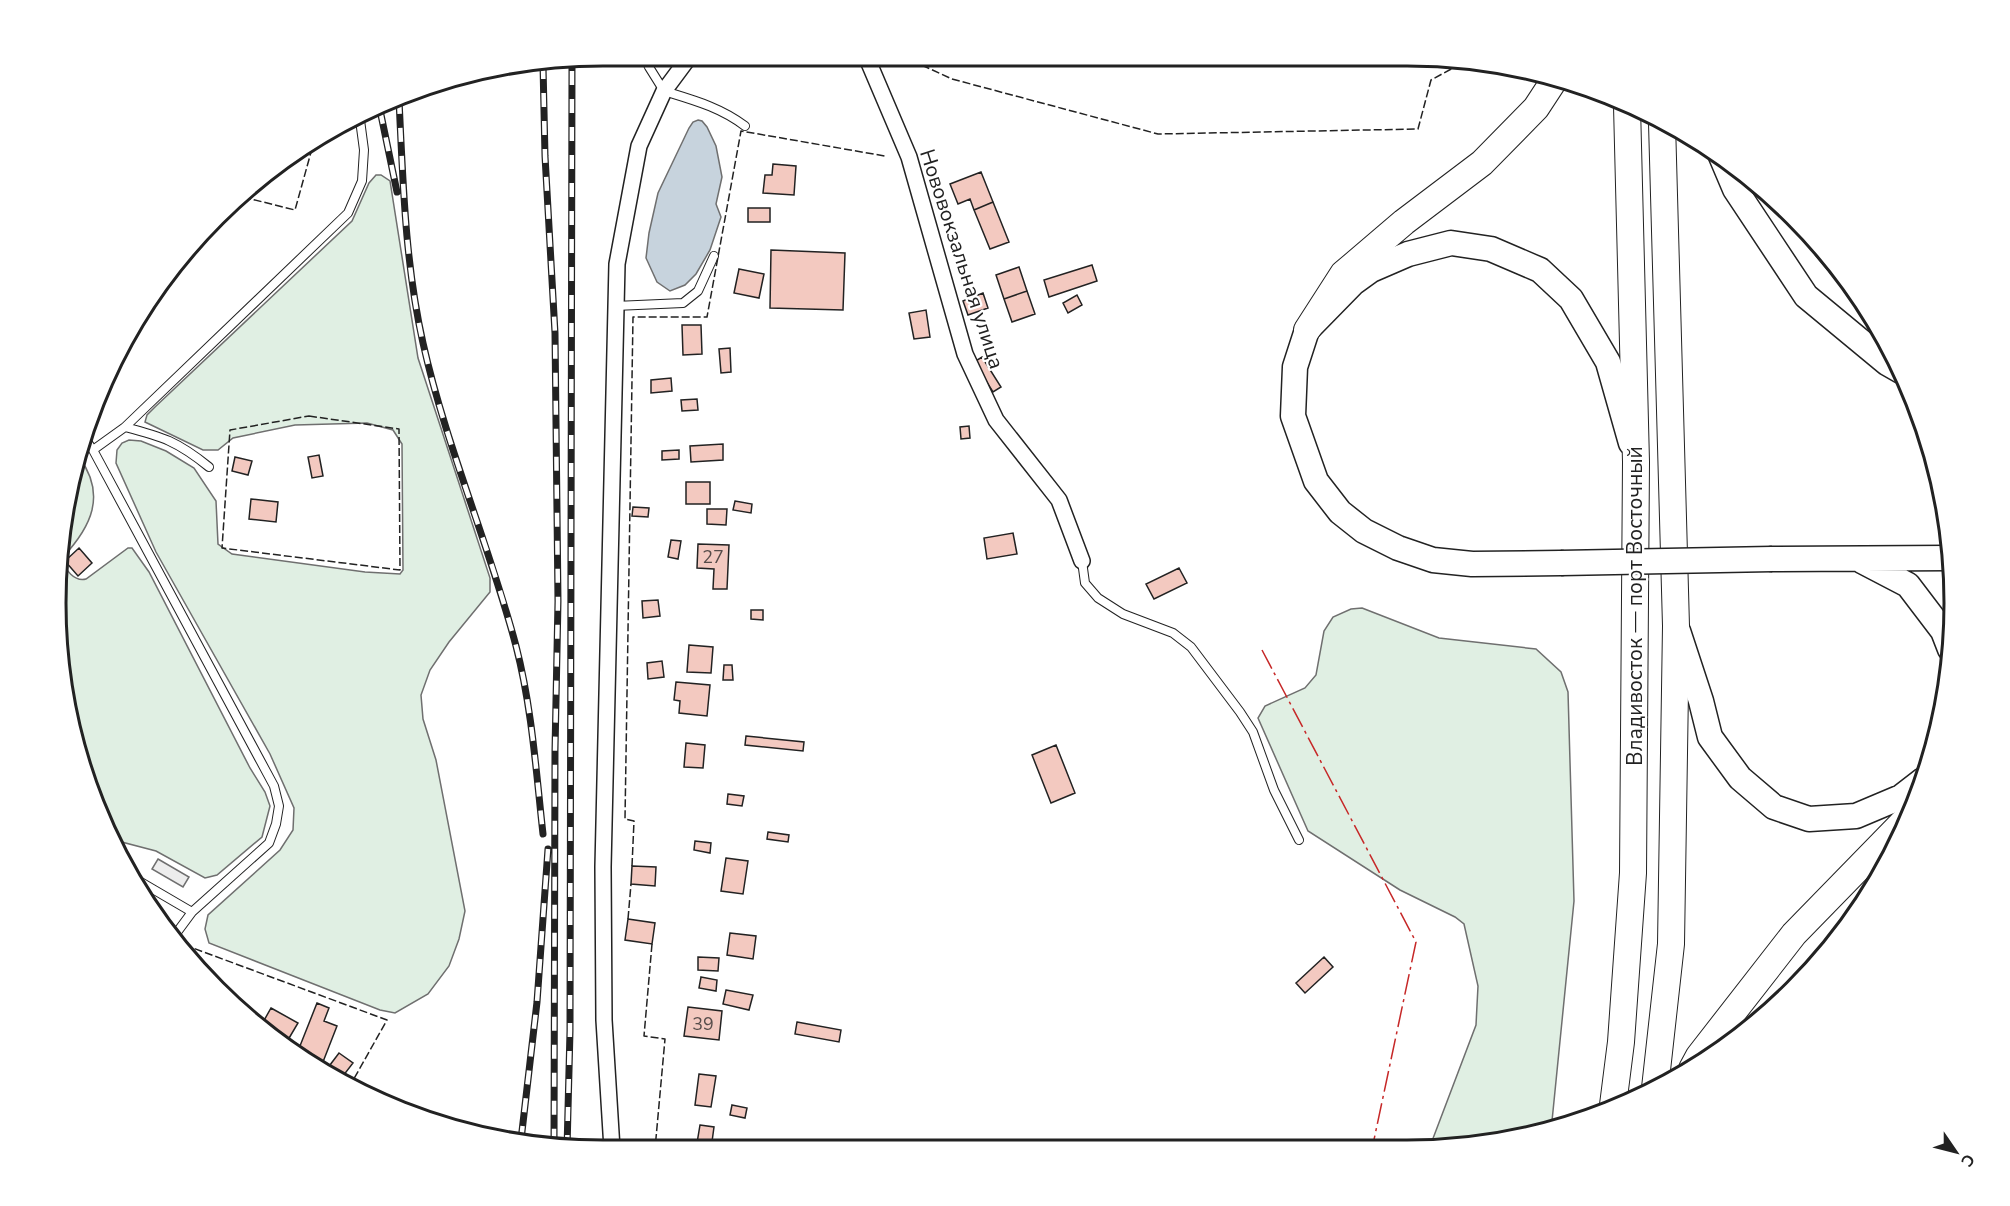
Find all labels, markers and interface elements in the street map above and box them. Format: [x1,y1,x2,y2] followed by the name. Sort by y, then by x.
[913,145,1011,373] street label: Нововокзальная улица
[1621,446,1649,766] street label: Владивосток — порт Восточный
[702,545,724,569] house number: 27
[692,1012,714,1036] house number: 39
[1926,1122,1986,1182] north arrow
[1955,1149,1980,1171] text: С

